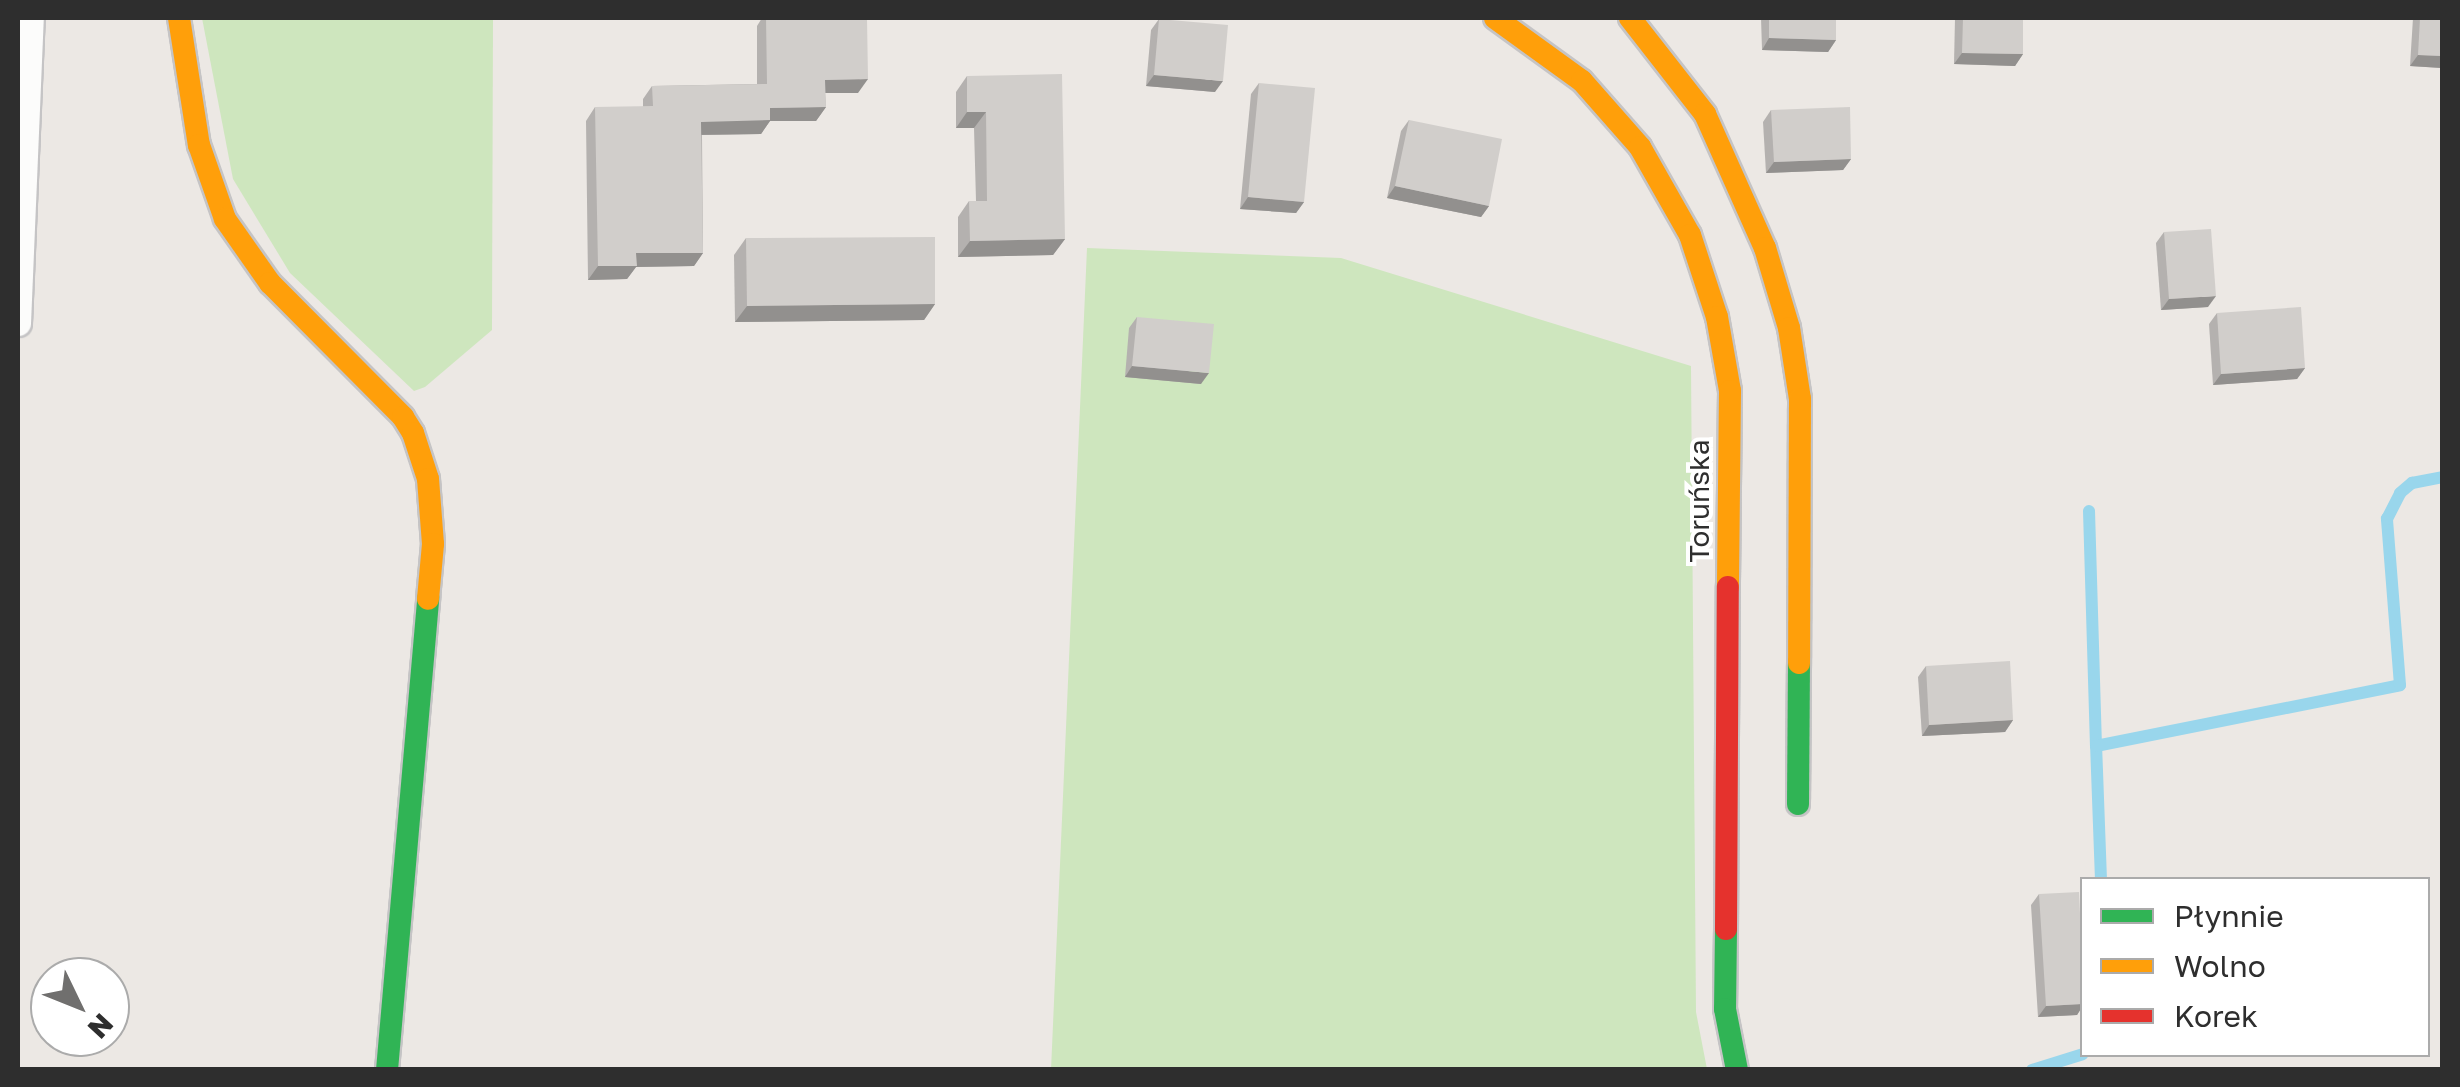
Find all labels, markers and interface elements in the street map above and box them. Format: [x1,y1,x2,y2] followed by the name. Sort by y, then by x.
[1682,440,1716,562] street label: Toruńska
[2080,877,2430,1057] legend
[2174,898,2284,934] text: Płynnie
[2174,948,2266,984] text: Wolno
[30,957,130,1057] north arrow
[2174,998,2258,1034] text: Korek
[82,1007,120,1045] text: N

